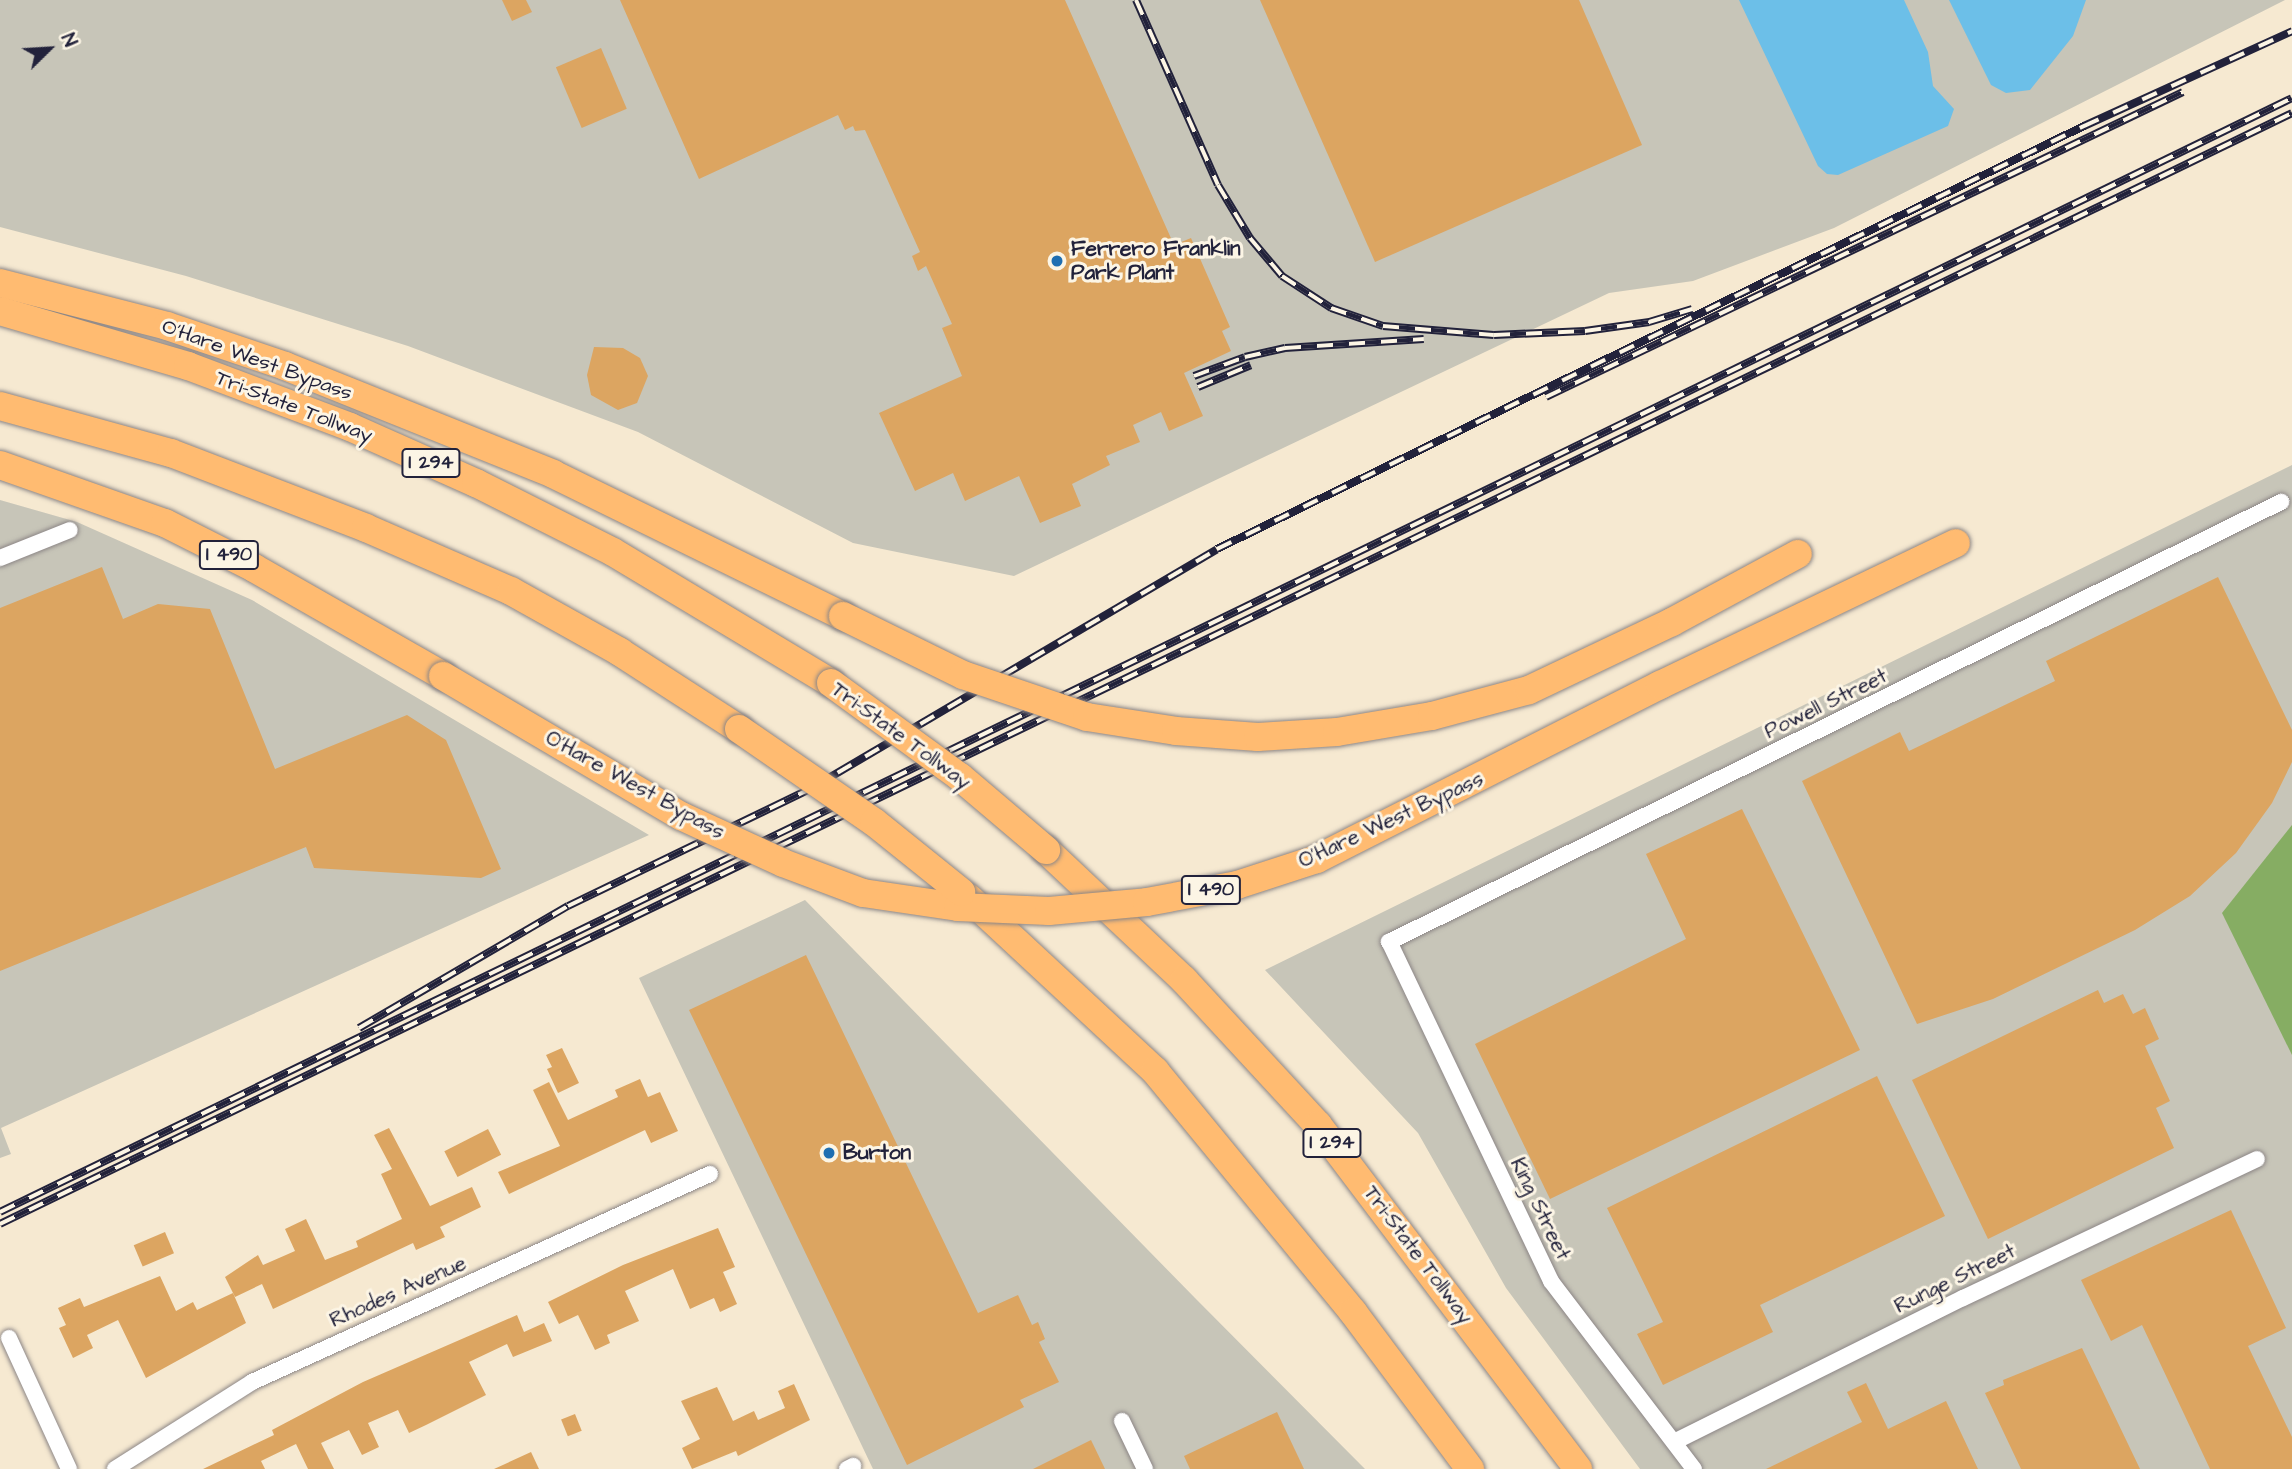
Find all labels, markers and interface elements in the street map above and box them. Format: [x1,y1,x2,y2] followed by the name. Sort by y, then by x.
[14,14,84,84] north arrow
[54,29,83,51] text: N
[1071,236,1240,286] place label: Ferrero Franklin Park Plant
[1049,253,1065,269] marker: Ferrero Franklin Park Plant
[158,314,356,406] street label: O'Hare West Bypass
[212,365,376,449] street label: Tri-State Tollway
[401,447,461,478] road number: I 294
[198,540,260,570] road number: I 490
[1761,663,1891,745] street label: Powell Street
[826,677,976,795] street label: Tri-State Tollway
[541,725,729,845] street label: O'Hare West Bypass
[1295,766,1487,874] street label: O'Hare West Bypass
[1180,874,1242,906] road number: I 490
[1302,1128,1362,1158] road number: I 294
[843,1140,911,1166] place label: Burton
[821,1145,837,1161] marker: Burton
[1504,1154,1576,1264] street label: King Street
[1358,1181,1478,1329] street label: Tri-State Tollway
[1890,1239,2020,1319] street label: Runge Street
[326,1251,470,1333] street label: Rhodes Avenue

